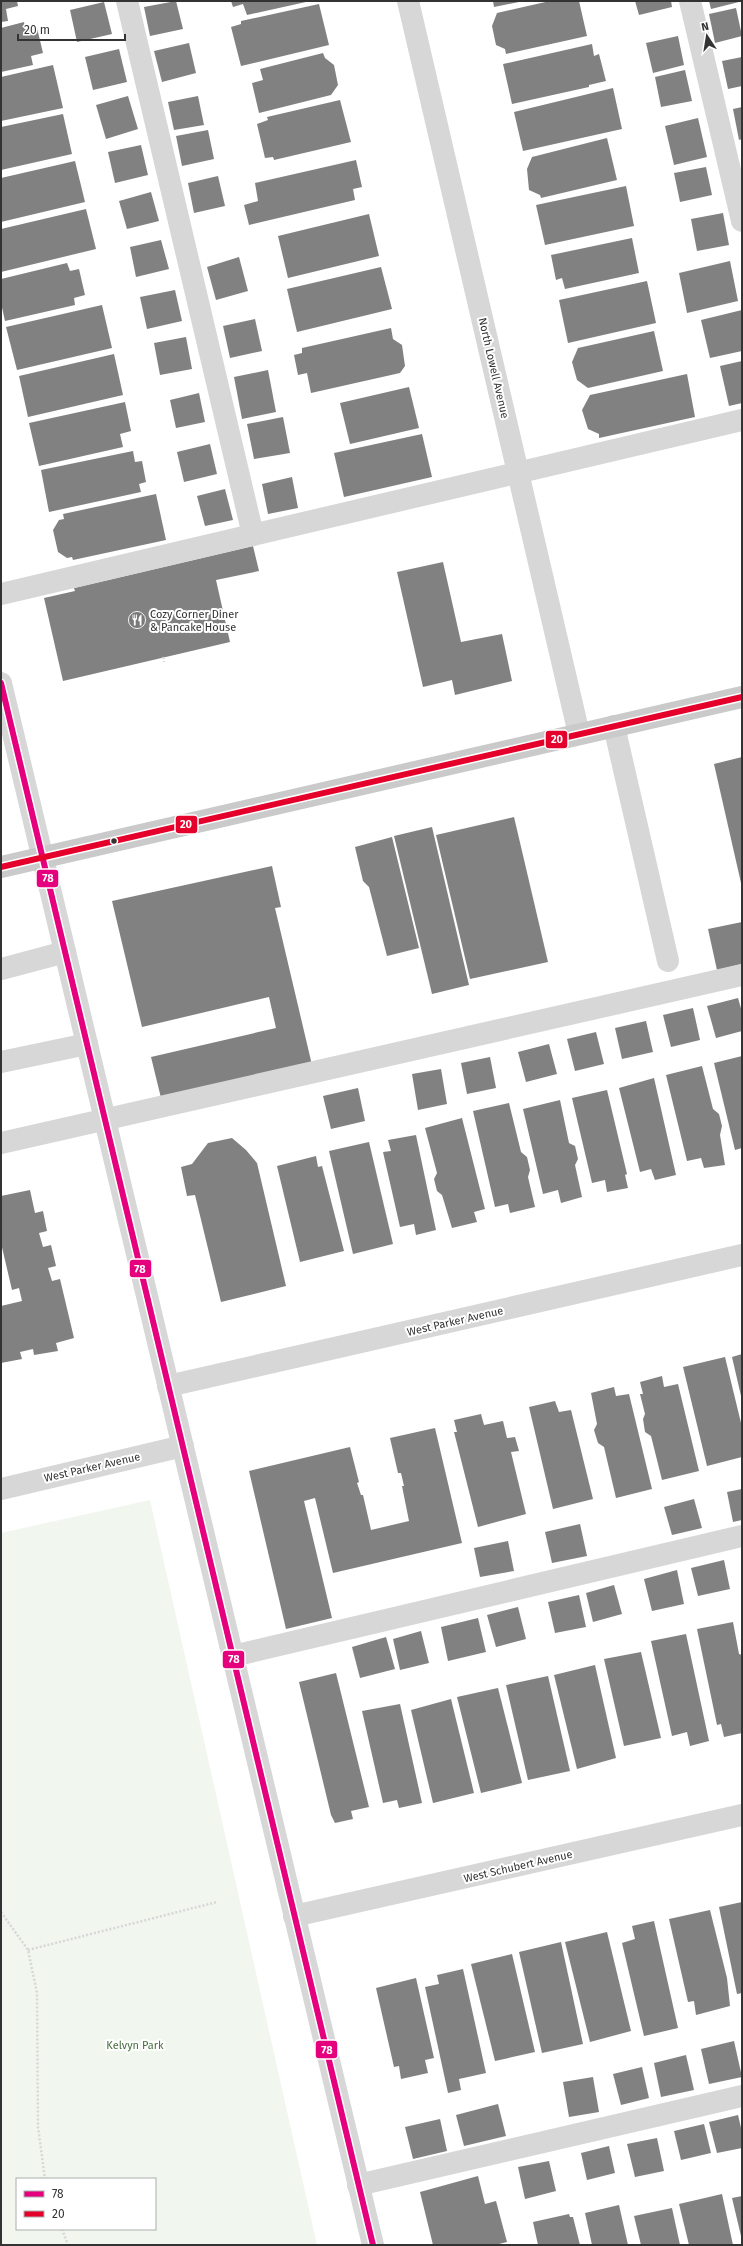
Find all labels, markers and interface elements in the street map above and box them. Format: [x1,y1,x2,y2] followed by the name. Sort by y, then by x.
[18,16,125,42] scale bar
[687,16,727,56] north arrow
[700,20,710,34] text: N
[24,23,50,37] text: 20 m
[476,317,511,420] street label: North Lowell Avenue
[150,608,239,634] place label: Cozy Corner Diner & Pancake House
[127,610,147,630] restaurant icon: Cozy Corner Diner & Pancake House
[545,730,568,749] line badge: 20
[551,733,564,746] text: 20
[175,815,198,834] line badge: 20
[180,818,193,831] text: 20
[109,836,119,846] unlabelled marker
[36,869,59,888] line badge: 78
[42,872,54,885] text: 78
[129,1259,152,1278] line badge: 78
[134,1263,146,1276] text: 78
[406,1304,504,1339] street label: West Parker Avenue
[43,1450,141,1485] street label: West Parker Avenue
[222,1650,245,1669] line badge: 78
[228,1653,240,1666] text: 78
[462,1848,574,1885] street label: West Schubert Avenue
[106,2039,164,2052] park label: Kelvyn Park
[315,2040,338,2059] line badge: 78
[321,2044,333,2057] text: 78
[16,2178,156,2230] legend
[52,2187,64,2201] text: 78
[52,2207,65,2221] text: 20

